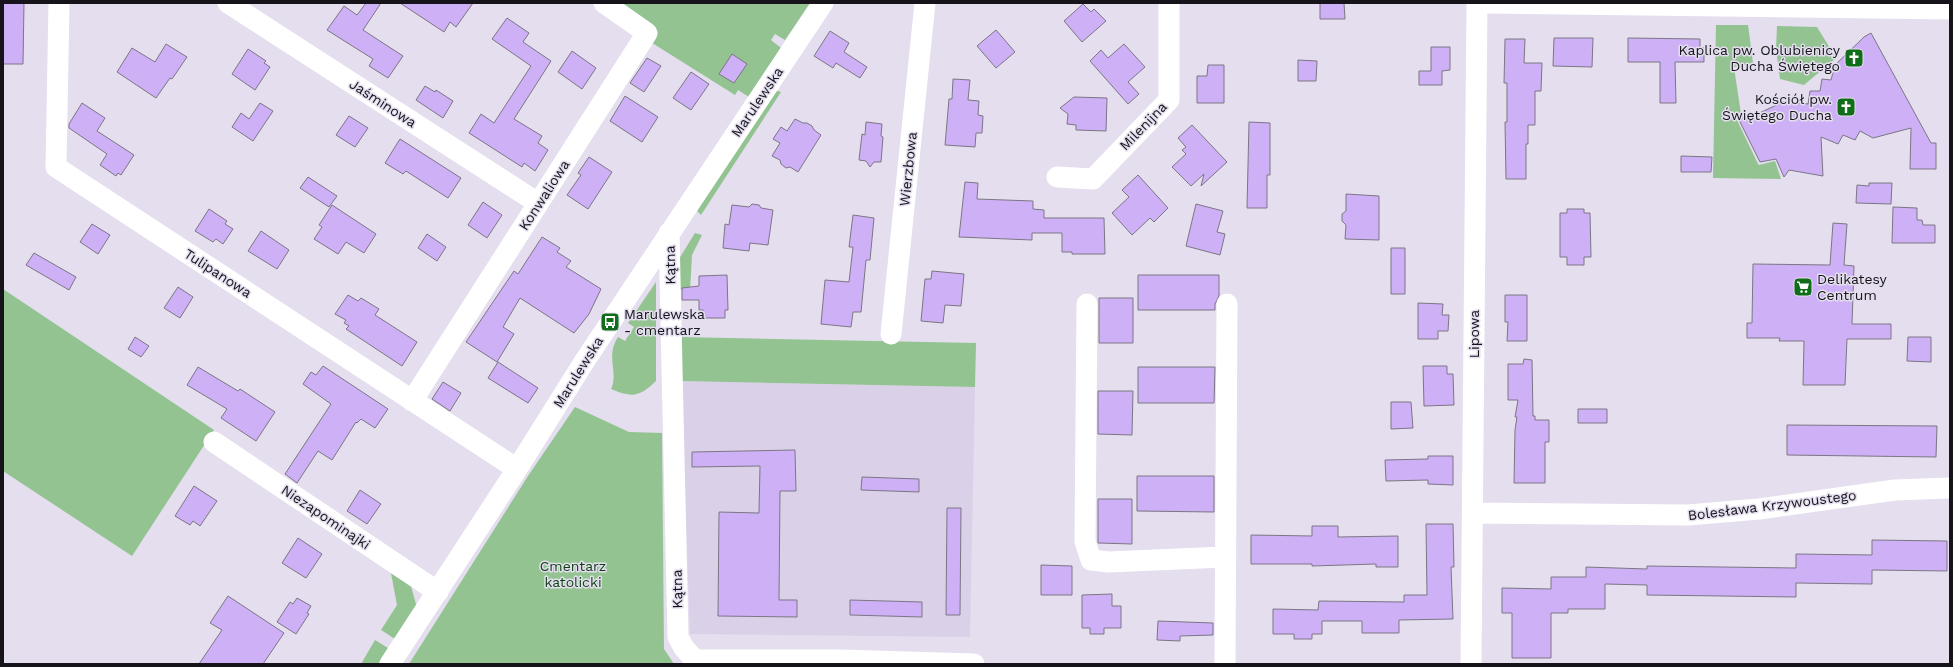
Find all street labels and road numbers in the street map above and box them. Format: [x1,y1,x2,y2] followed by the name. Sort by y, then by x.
[728,64,786,140] street label: Marulewska
[347,75,419,131] street label: Jaśminowa
[1116,99,1170,153] street label: Milenijna
[896,131,920,207] street label: Wierzbowa
[515,157,573,233] street label: Konwaliowa
[181,245,255,301] street label: Tulipanowa
[662,245,678,285] street label: Kątna
[1466,310,1482,358] street label: Lipowa
[550,333,606,411] street label: Marulewska
[279,481,373,553] street label: Niezapominajki
[1687,487,1857,523] street label: Bolesława Krzywoustego
[669,569,685,609] street label: Kątna

